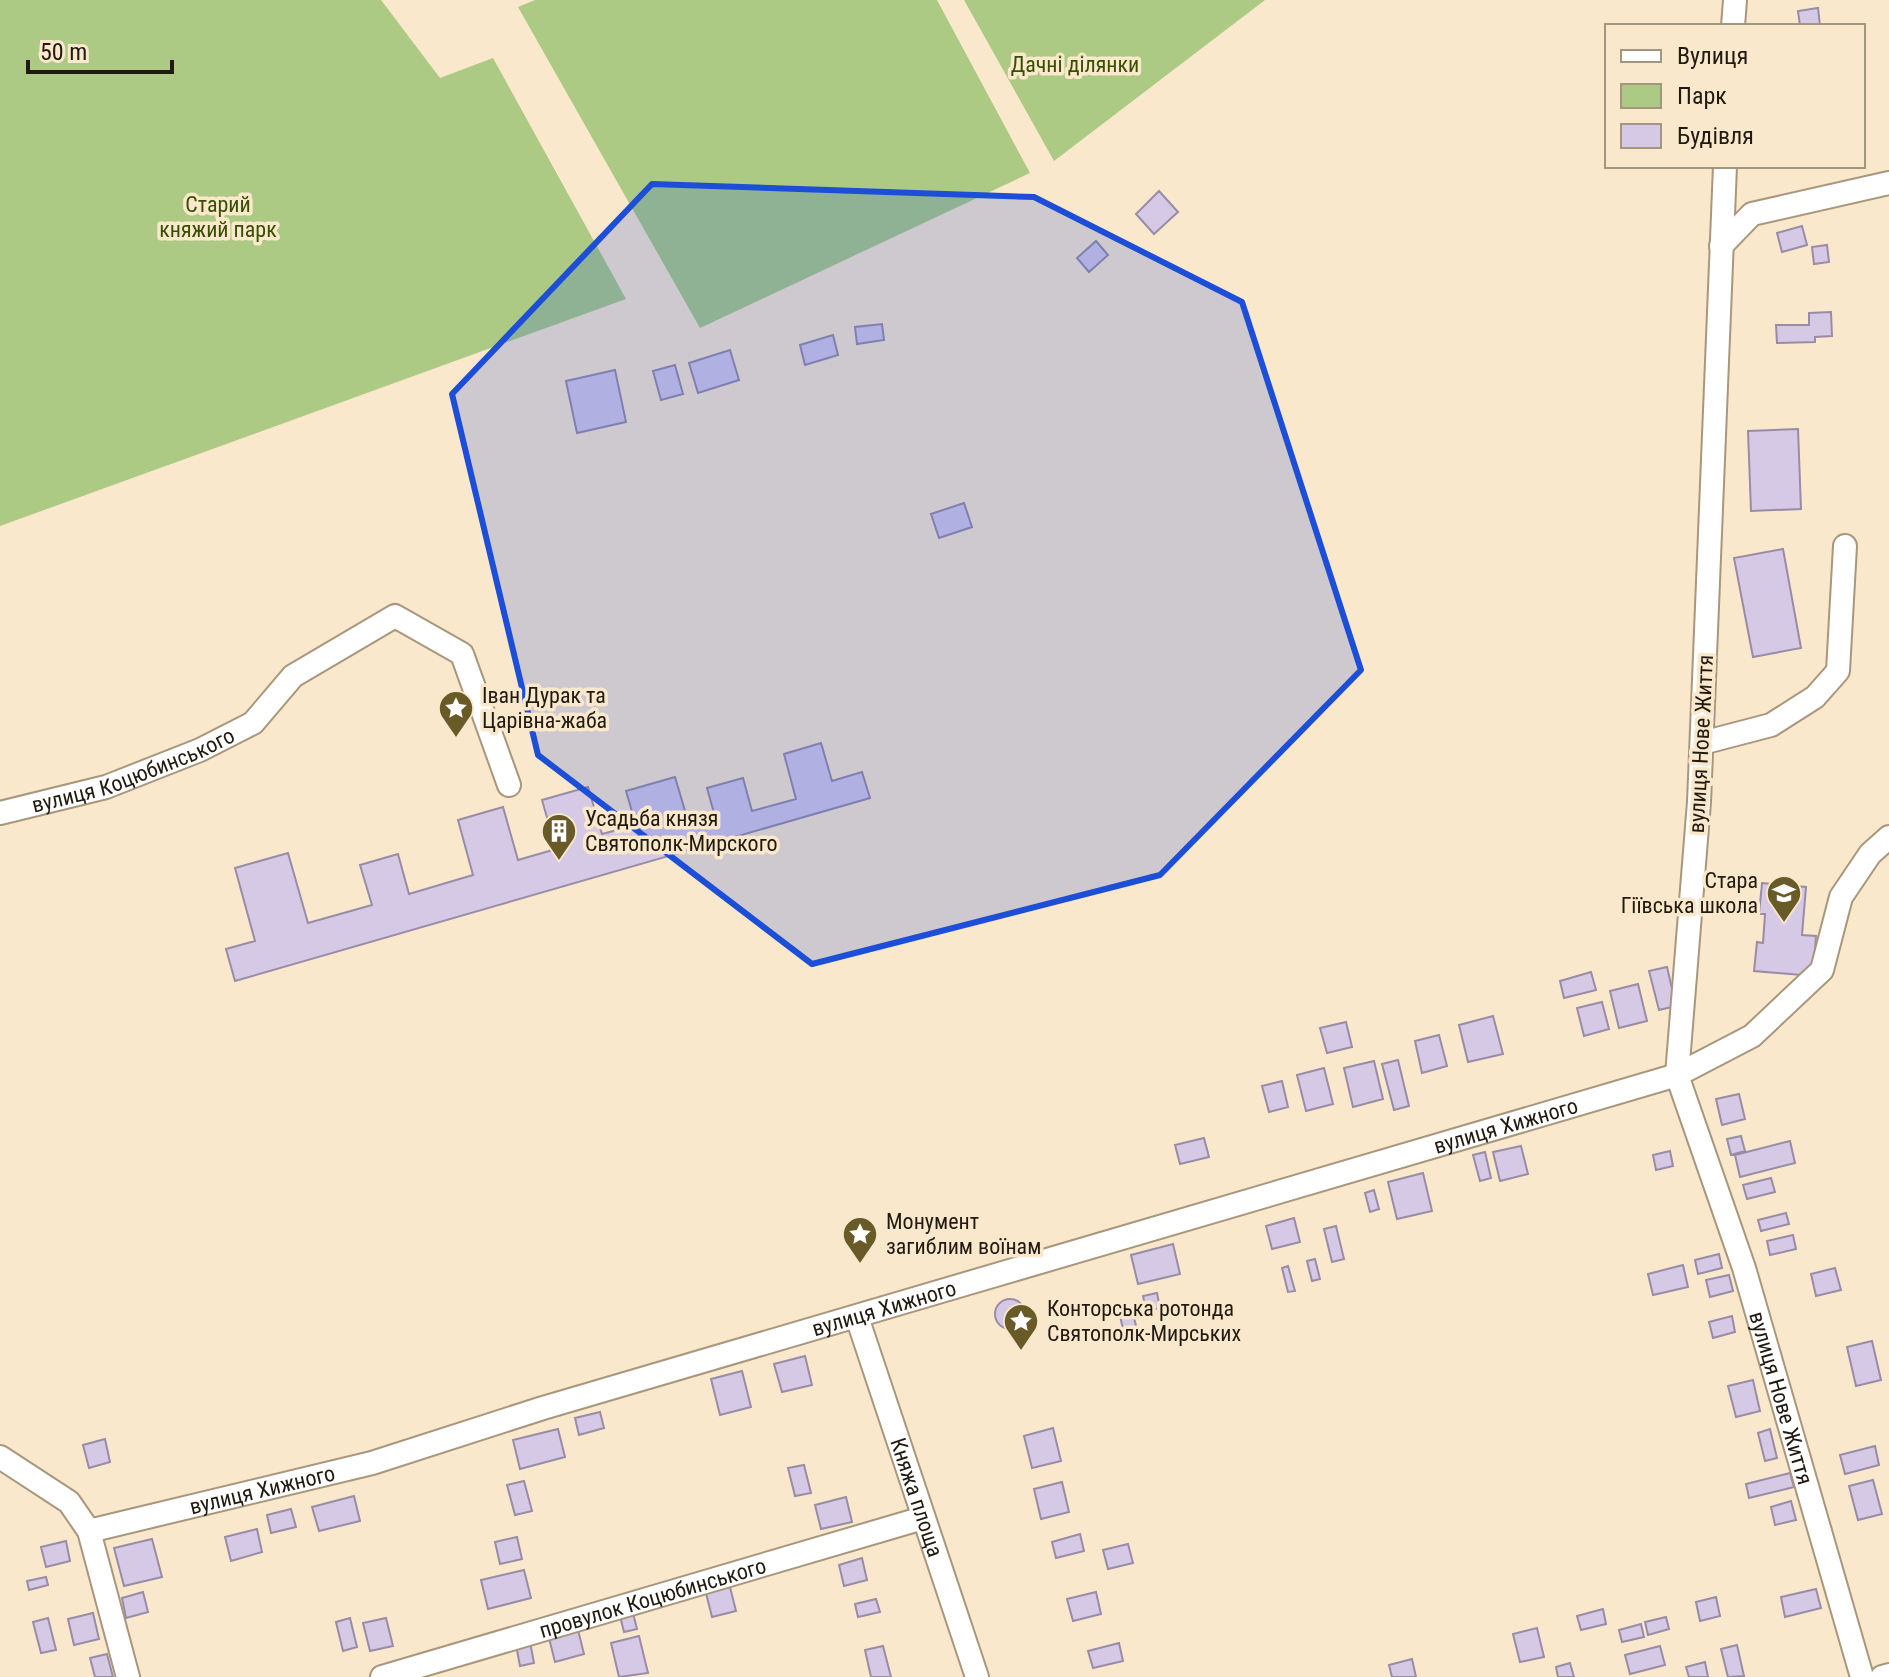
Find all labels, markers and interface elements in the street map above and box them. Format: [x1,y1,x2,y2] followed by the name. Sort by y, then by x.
[28,24,172,74] scale bar
[1605,24,1865,168] legend
[40,38,87,66] text: 50 m
[1677,42,1748,70] text: Вулиця
[1011,52,1139,77] park label: Дачні ділянки
[1677,82,1727,110] text: Парк
[1677,122,1754,150] text: Будівля
[159,192,277,242] park label: Старий княжий парк
[1684,654,1718,834] street label: вулиця Нове Життя
[482,683,607,733] place label: Іван Дурак та Царівна-жаба
[437,689,475,739] place icon: Іван Дурак та Царівна-жаба
[29,722,238,817] street label: вулиця Коцюбинського
[585,806,778,856] place label: Усадьба князя Святополк-Мирского
[540,812,578,862] building icon: Усадьба князя Святополк-Мирского
[1621,868,1758,918] place label: Стара Гіївська школа
[1765,874,1803,924] school or university icon: Стара Гіївська школа
[1431,1092,1581,1158] street label: вулиця Хижного
[886,1209,1041,1259] place label: Монумент загиблим воїнам
[841,1215,879,1265] place icon: Монумент загиблим воїнам
[809,1275,959,1341] street label: вулиця Хижного
[1047,1296,1242,1346] place label: Конторська ротонда Святополк-Мирських
[1002,1302,1040,1352] place icon: Конторська ротонда Святополк-Мирських
[1745,1309,1818,1487] street label: вулиця Нове Життя
[886,1434,949,1560] street label: Княжа площа
[187,1460,337,1519] street label: вулиця Хижного
[536,1552,769,1643] street label: провулок Коцюбинського

